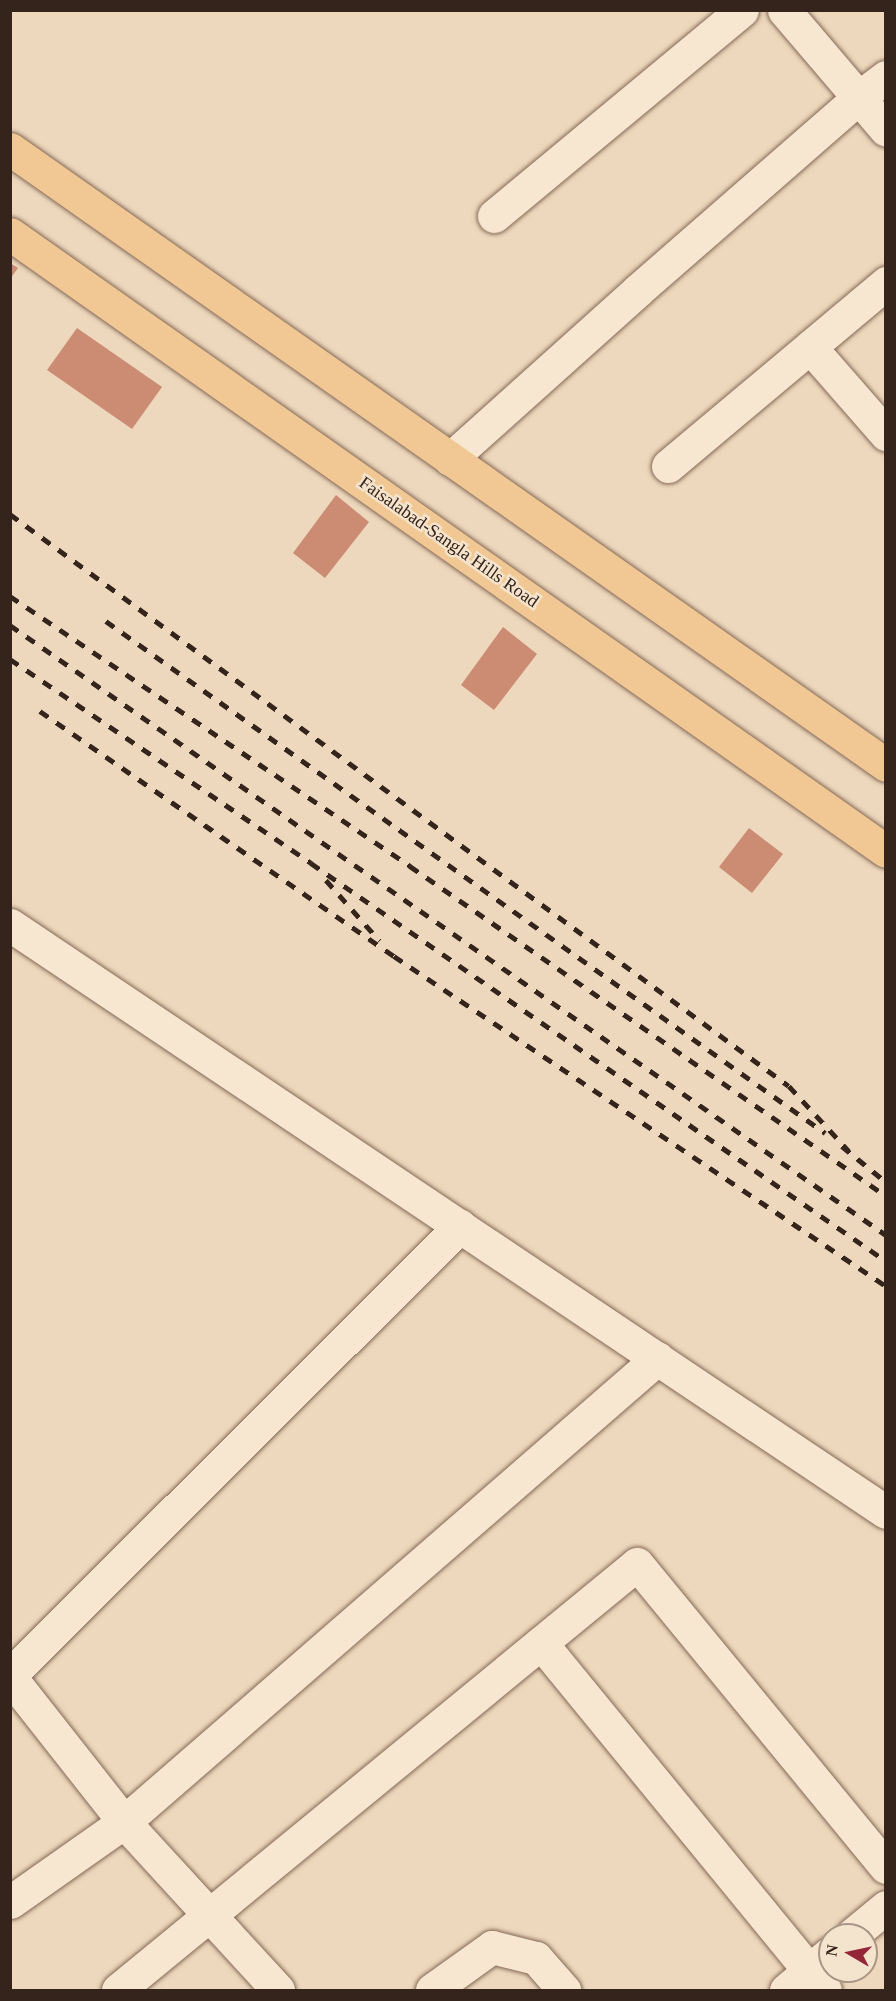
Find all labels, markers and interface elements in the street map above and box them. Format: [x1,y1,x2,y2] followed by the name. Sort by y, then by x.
[355,472,543,612] street label: Faisalabad-Sangla Hills Road
[818,1923,878,1983] north arrow
[822,1943,841,1957] text: N

